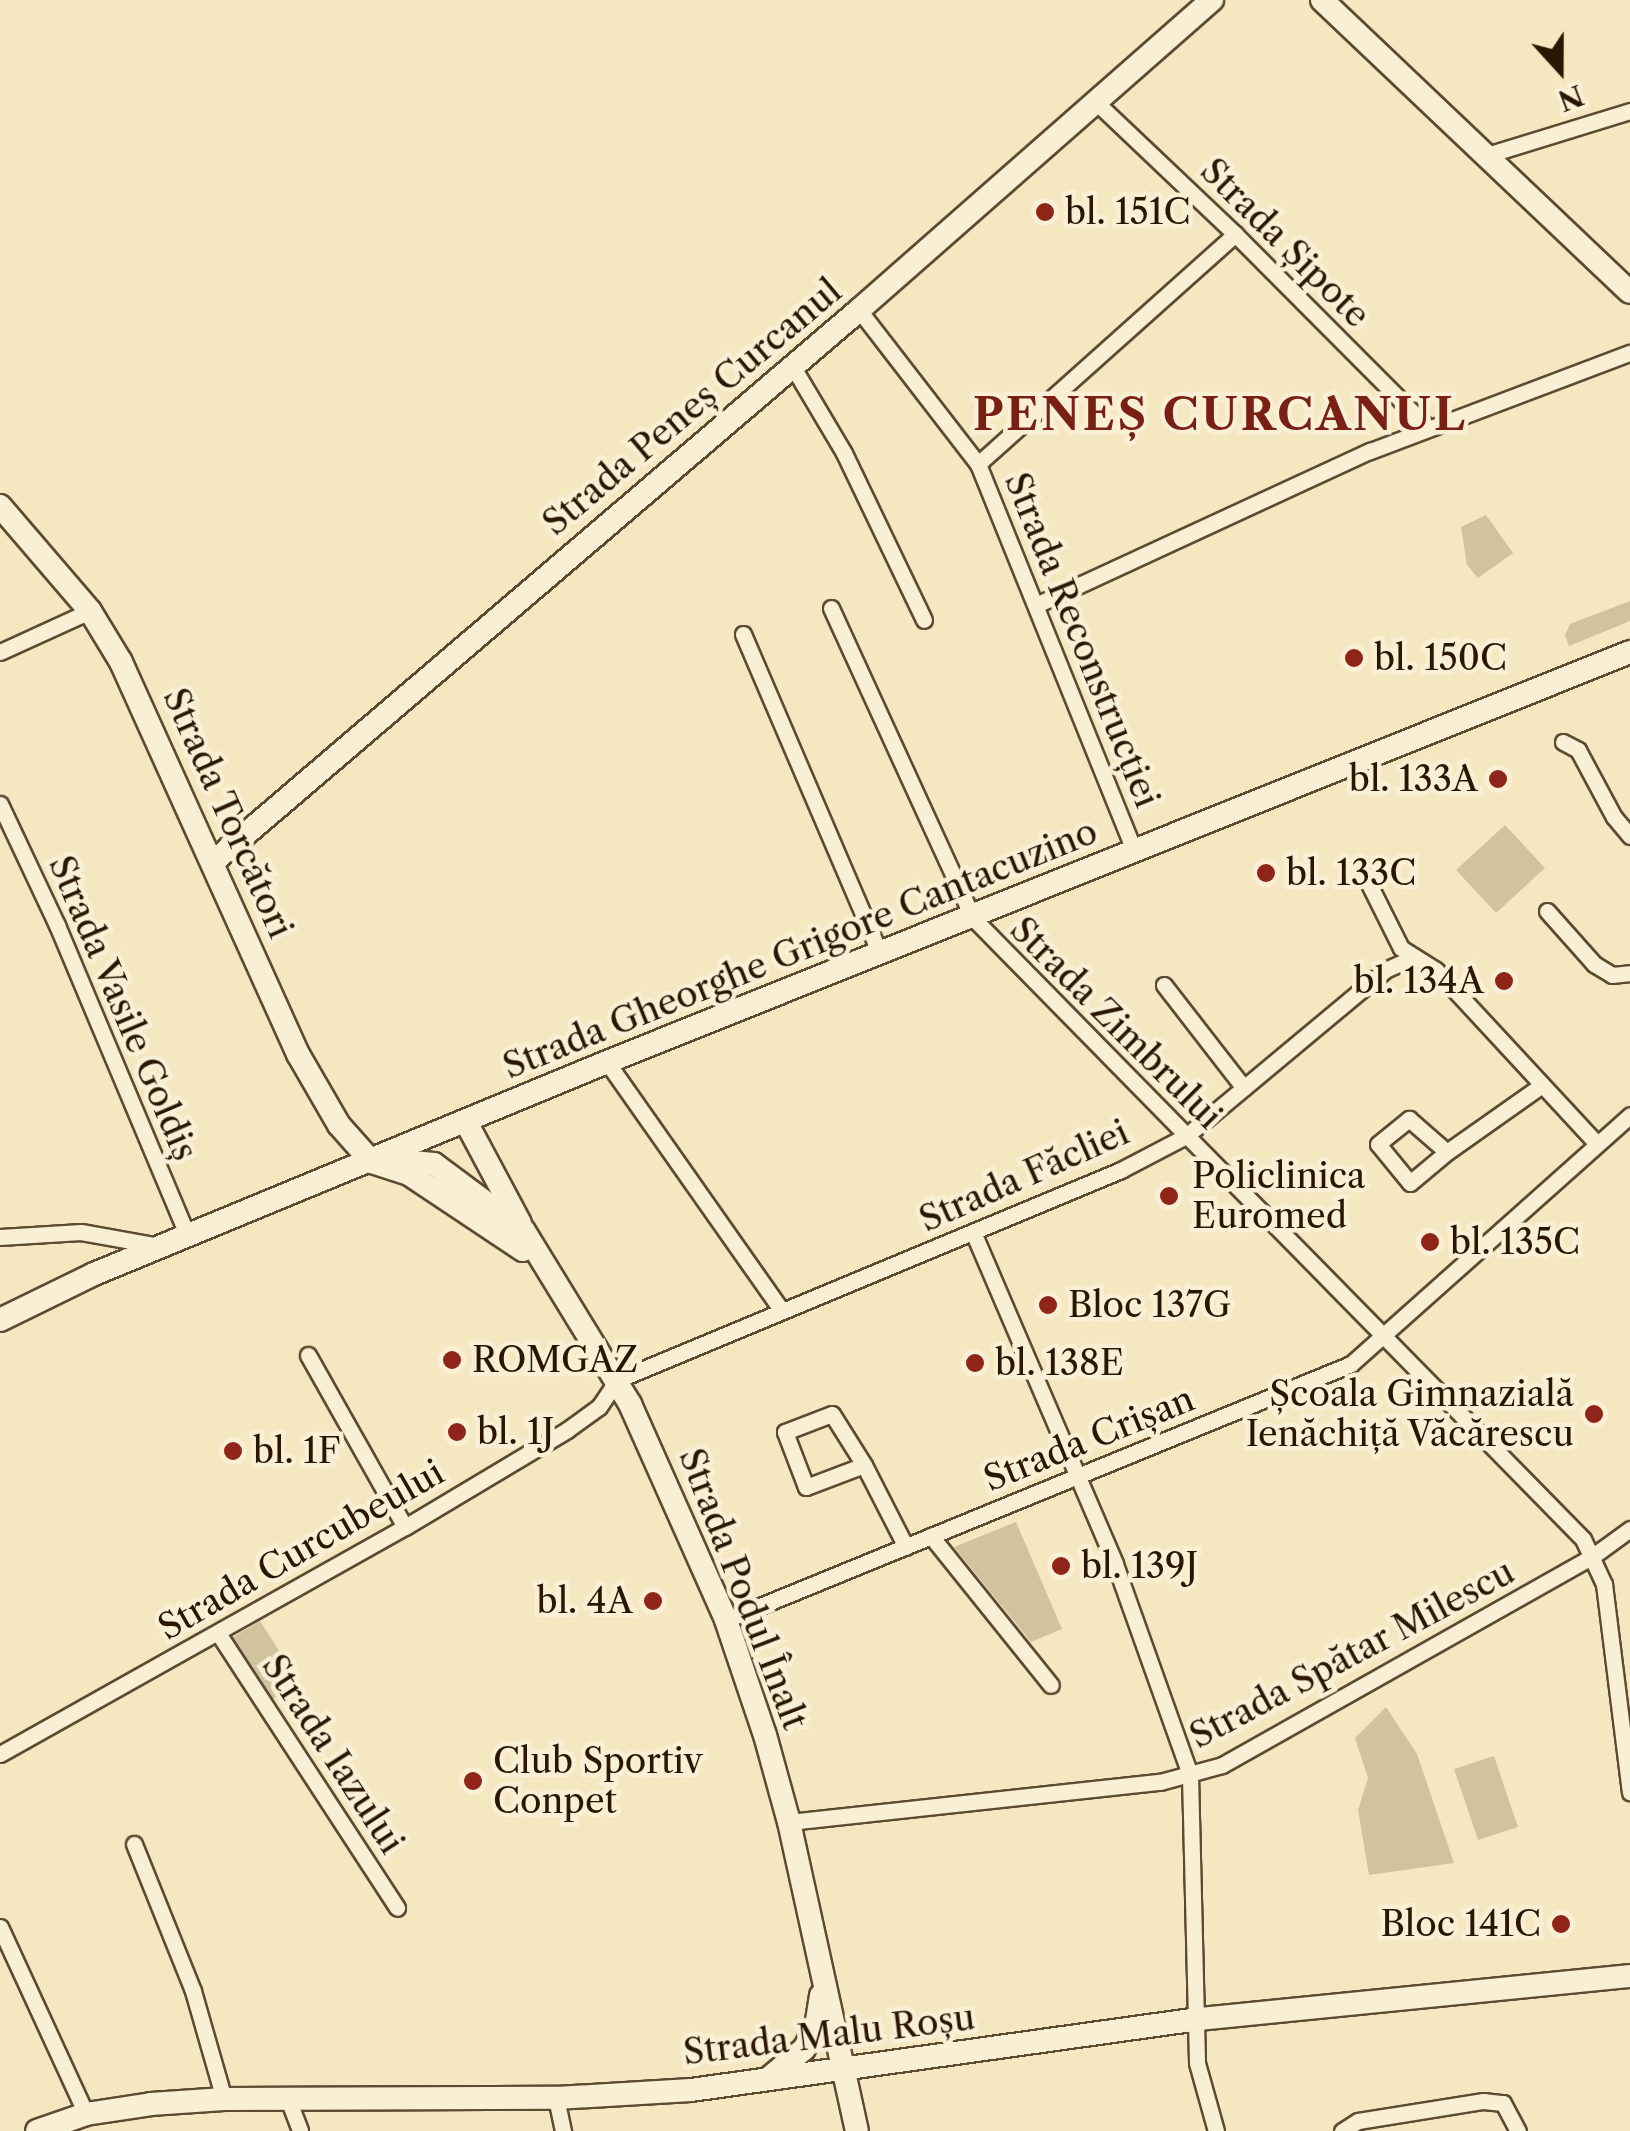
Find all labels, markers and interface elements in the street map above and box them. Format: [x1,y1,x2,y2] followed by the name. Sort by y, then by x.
[1510,20,1610,120] north arrow
[1553,78,1588,118] text: N
[1192,150,1378,336] street label: Strada Șipote
[1065,191,1190,233] place label: bl. 151C
[1034,201,1056,223] marker: bl. 151C
[534,270,850,544] street label: Strada Peneș Curcanul
[973,388,1467,442] district label: PENEȘ CURCANUL
[996,466,1168,814] street label: Strada Reconstrucției
[1374,637,1507,679] place label: bl. 150C
[1343,647,1365,669] marker: bl. 150C
[154,681,302,945] street label: Strada Torcători
[1349,758,1478,800] place label: bl. 133A
[1487,768,1509,790] marker: bl. 133A
[497,810,1103,1088] street label: Strada Gheorghe Grigore Cantacuzino
[39,849,207,1167] street label: Strada Vasile Goldiș
[1286,852,1416,894] place label: bl. 133C
[1255,862,1277,884] marker: bl. 133C
[1001,908,1231,1138] street label: Strada Zimbrului
[1354,960,1484,1002] place label: bl. 134A
[1493,970,1515,992] marker: bl. 134A
[913,1111,1135,1241] street label: Strada Făcliei
[1192,1155,1366,1237] place label: Policlinica Euromed
[1156,1183,1182,1209] marker: Policlinica Euromed
[1450,1221,1580,1263] place label: bl. 135C
[1419,1231,1441,1253] marker: bl. 135C
[1068,1284,1231,1326] place label: Bloc 137G
[1037,1294,1059,1316] marker: Bloc 137G
[472,1339,638,1381] place label: ROMGAZ
[995,1342,1124,1384] place label: bl. 138E
[441,1349,463,1371] marker: ROMGAZ
[964,1352,986,1374] marker: bl. 138E
[1244,1373,1574,1455] place label: Școala Gimnazială Ienăchiță Văcărescu
[978,1378,1200,1500] street label: Strada Crișan
[1583,1403,1605,1425] marker: Școala Gimnazială Ienăchiță Văcărescu
[477,1411,554,1453] place label: bl. 1J
[446,1421,468,1443] marker: bl. 1J
[253,1430,340,1472] place label: bl. 1F
[222,1440,244,1462] marker: bl. 1F
[670,1442,816,1736] street label: Strada Podul Înalt
[151,1451,451,1649] street label: Strada Curcubeului
[1081,1545,1198,1587] place label: bl. 139J
[1182,1550,1522,1758] street label: Strada Spătar Milescu
[1050,1555,1072,1577] marker: bl. 139J
[537,1580,633,1622] place label: bl. 4A
[642,1590,664,1612] marker: bl. 4A
[253,1647,413,1861] street label: Strada Iazului
[493,1740,703,1822] place label: Club Sportiv Conpet
[462,1770,484,1792] marker: Club Sportiv Conpet
[1381,1903,1541,1945] place label: Bloc 141C
[1550,1913,1572,1935] marker: Bloc 141C
[681,1996,977,2074] street label: Strada Malu Roșu

